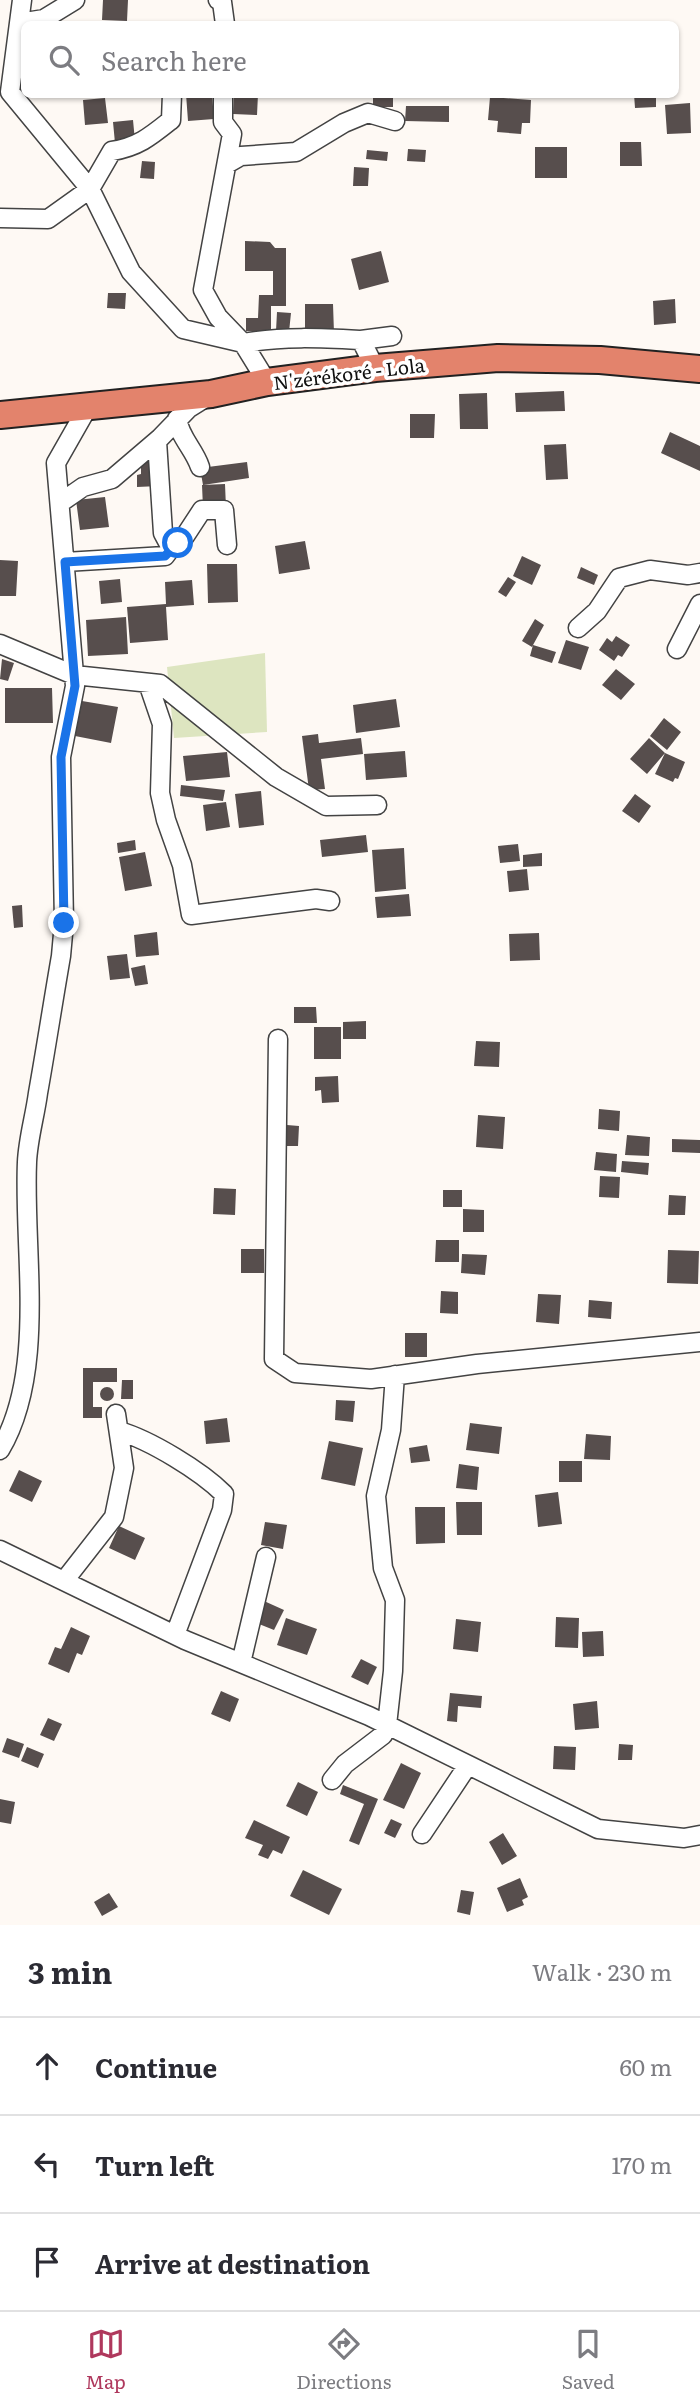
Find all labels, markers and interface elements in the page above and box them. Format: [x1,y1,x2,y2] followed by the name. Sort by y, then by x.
[21,21,679,98] search box
[101,40,247,79] text: Search here
[45,41,83,79] icon: search
[272,350,427,396] street label: N'zérékoré - Lola
[162,527,193,558] route start
[48,907,79,938] route end
[28,1949,112,1993] text: 3 min
[532,1954,672,1988] text: Walk · 230 m
[28,2047,66,2085] icon: ahead
[95,2047,217,2086] text: Continue
[619,2049,672,2083] text: 60 m
[28,2145,66,2183] icon: left
[95,2145,214,2184] text: Turn left
[611,2147,672,2181] text: 170 m
[28,2243,66,2281] icon: arrive
[95,2243,370,2282] text: Arrive at destination
[85,2325,126,2395] tab: Map
[296,2325,391,2395] tab: Directions
[562,2325,615,2395] tab: Saved

